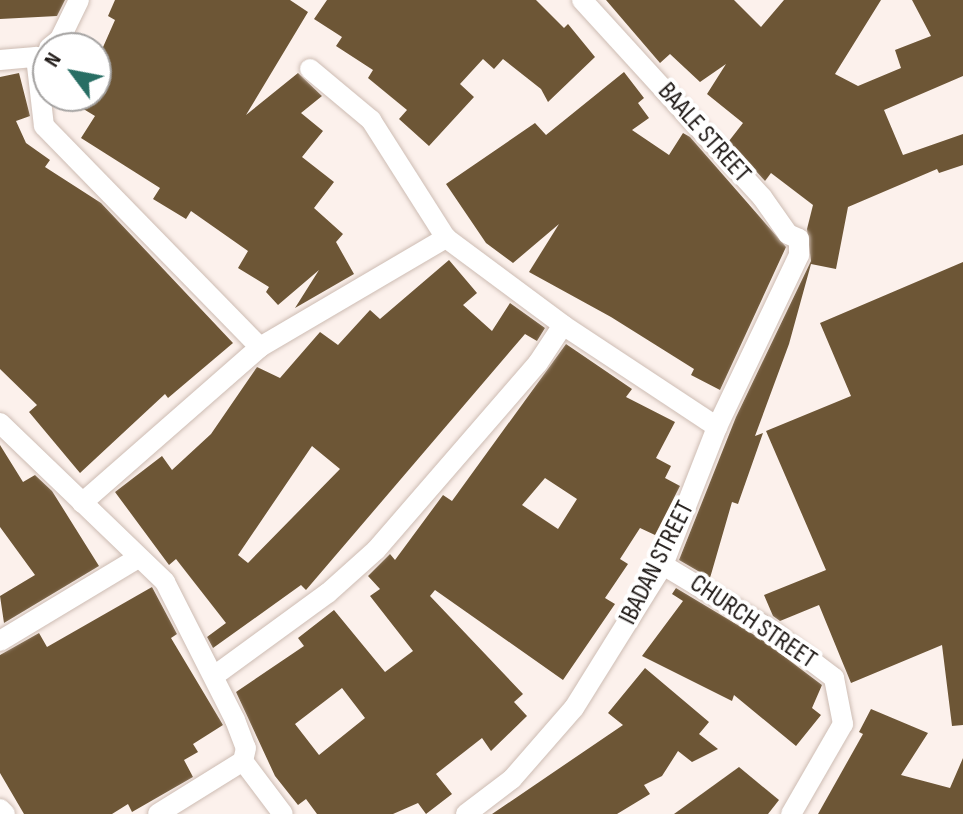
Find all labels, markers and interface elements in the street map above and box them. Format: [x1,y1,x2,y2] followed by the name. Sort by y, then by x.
[32,32,112,112] north arrow
[38,48,67,72] text: N
[651,76,757,190] street label: BAALE STREET
[613,496,701,630] street label: IBADAN STREET
[684,568,822,676] street label: CHURCH STREET

